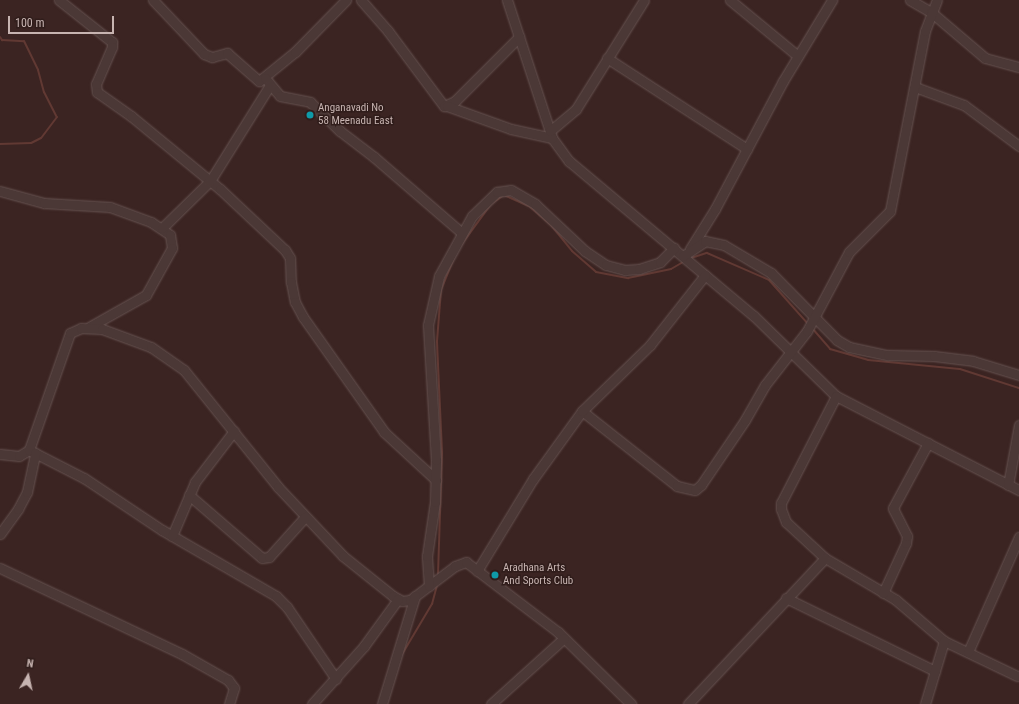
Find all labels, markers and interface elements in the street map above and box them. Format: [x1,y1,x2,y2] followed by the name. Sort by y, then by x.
[10,8,116,34] scale bar
[15,16,45,30] text: 100 m
[318,102,393,128] place label: Anganavadi No 58 Meenadu East
[305,110,315,120] marker: Anganavadi No 58 Meenadu East
[503,562,573,588] place label: Aradhana Arts And Sports Club
[490,570,500,580] marker: Aradhana Arts And Sports Club
[8,656,48,696] north arrow
[26,657,34,671] text: N

